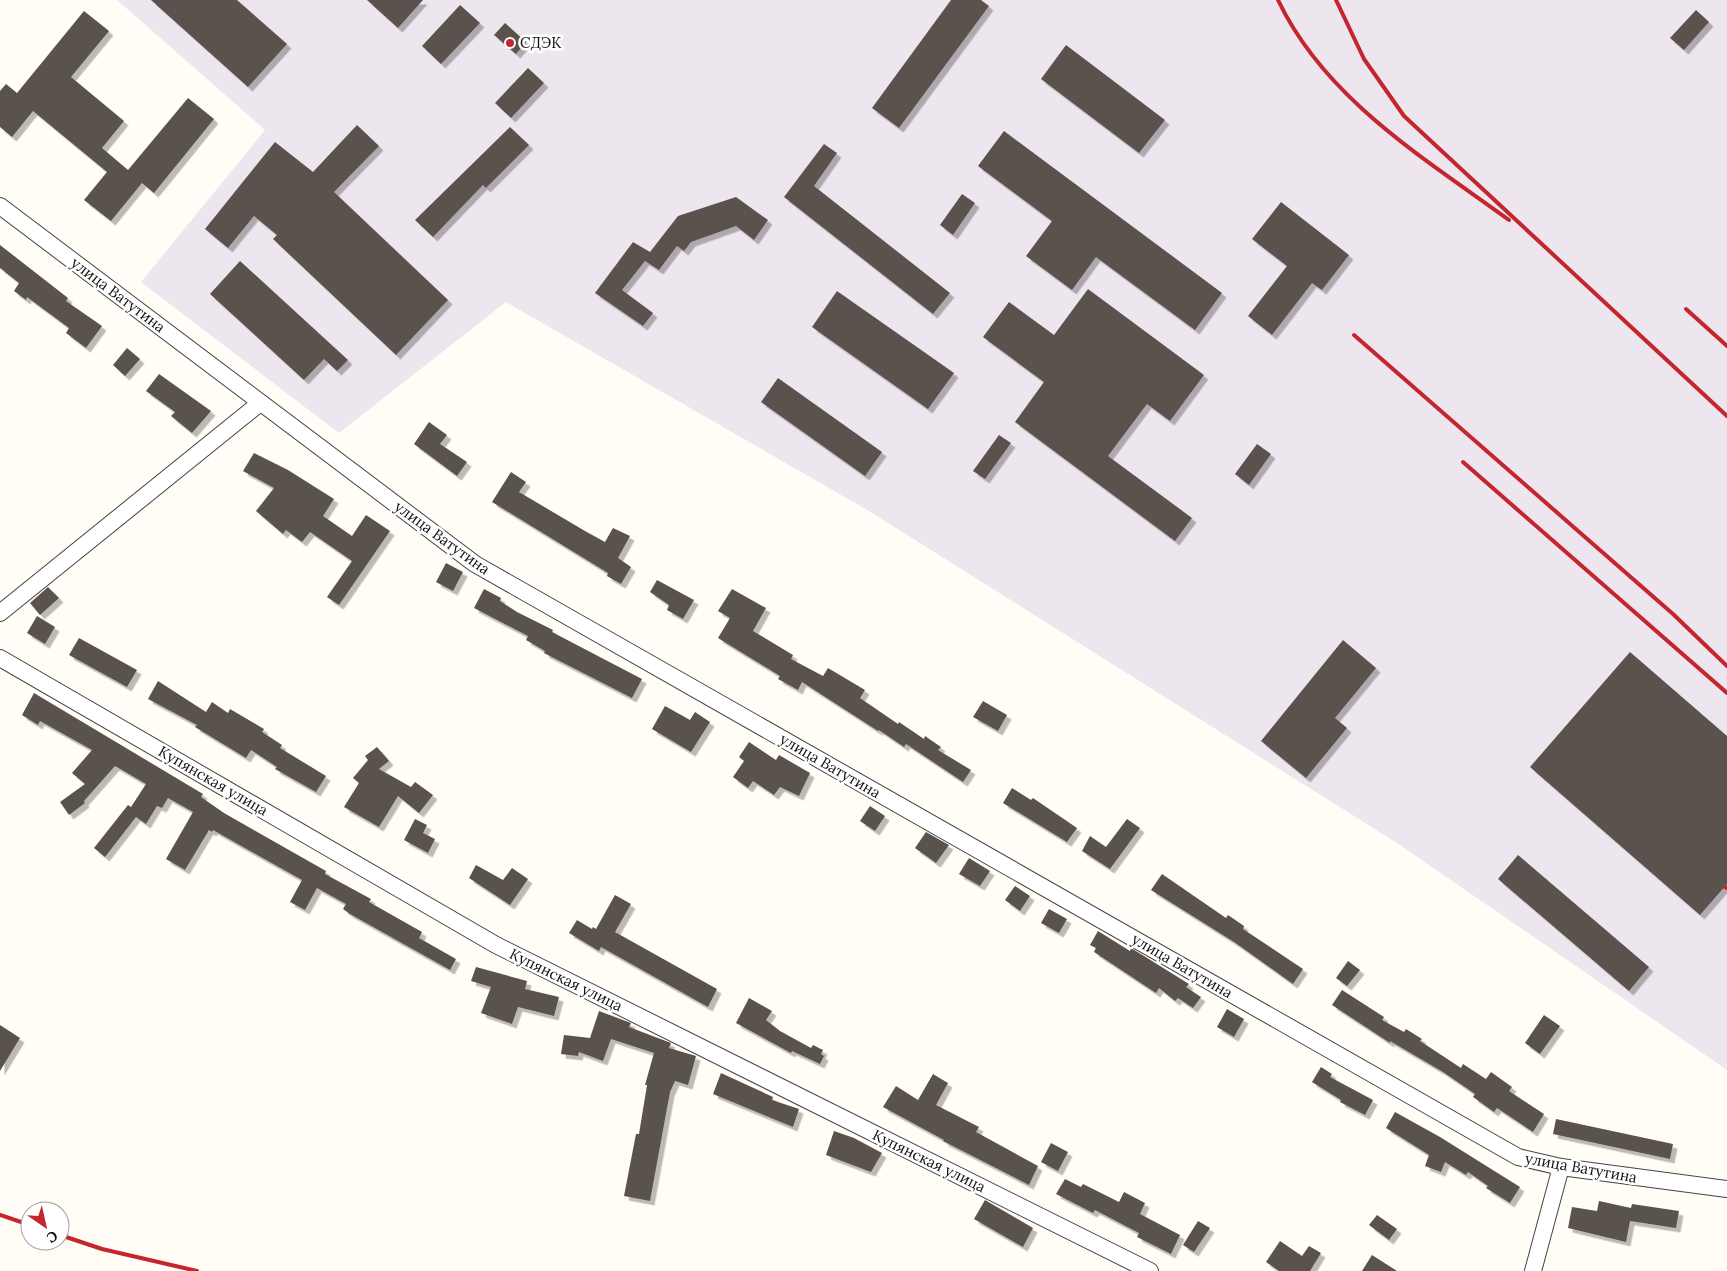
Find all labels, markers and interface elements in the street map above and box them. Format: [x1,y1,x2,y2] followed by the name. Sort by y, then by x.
[520,33,562,52] place label: СДЭК
[504,37,516,49] marker: СДЭК
[67,253,170,336] street label: улица Ватутина
[391,497,494,579] street label: улица Ватутина
[776,729,884,802] street label: улица Ватутина
[155,741,272,820] street label: Купянская улица
[1128,929,1236,1002] street label: улица Ватутина
[507,944,626,1015] street label: Купянская улица
[870,1125,989,1196] street label: Купянская улица
[1524,1148,1639,1187] street label: улица Ватутина
[20,1201,70,1251] north arrow
[43,1227,61,1247] text: С

